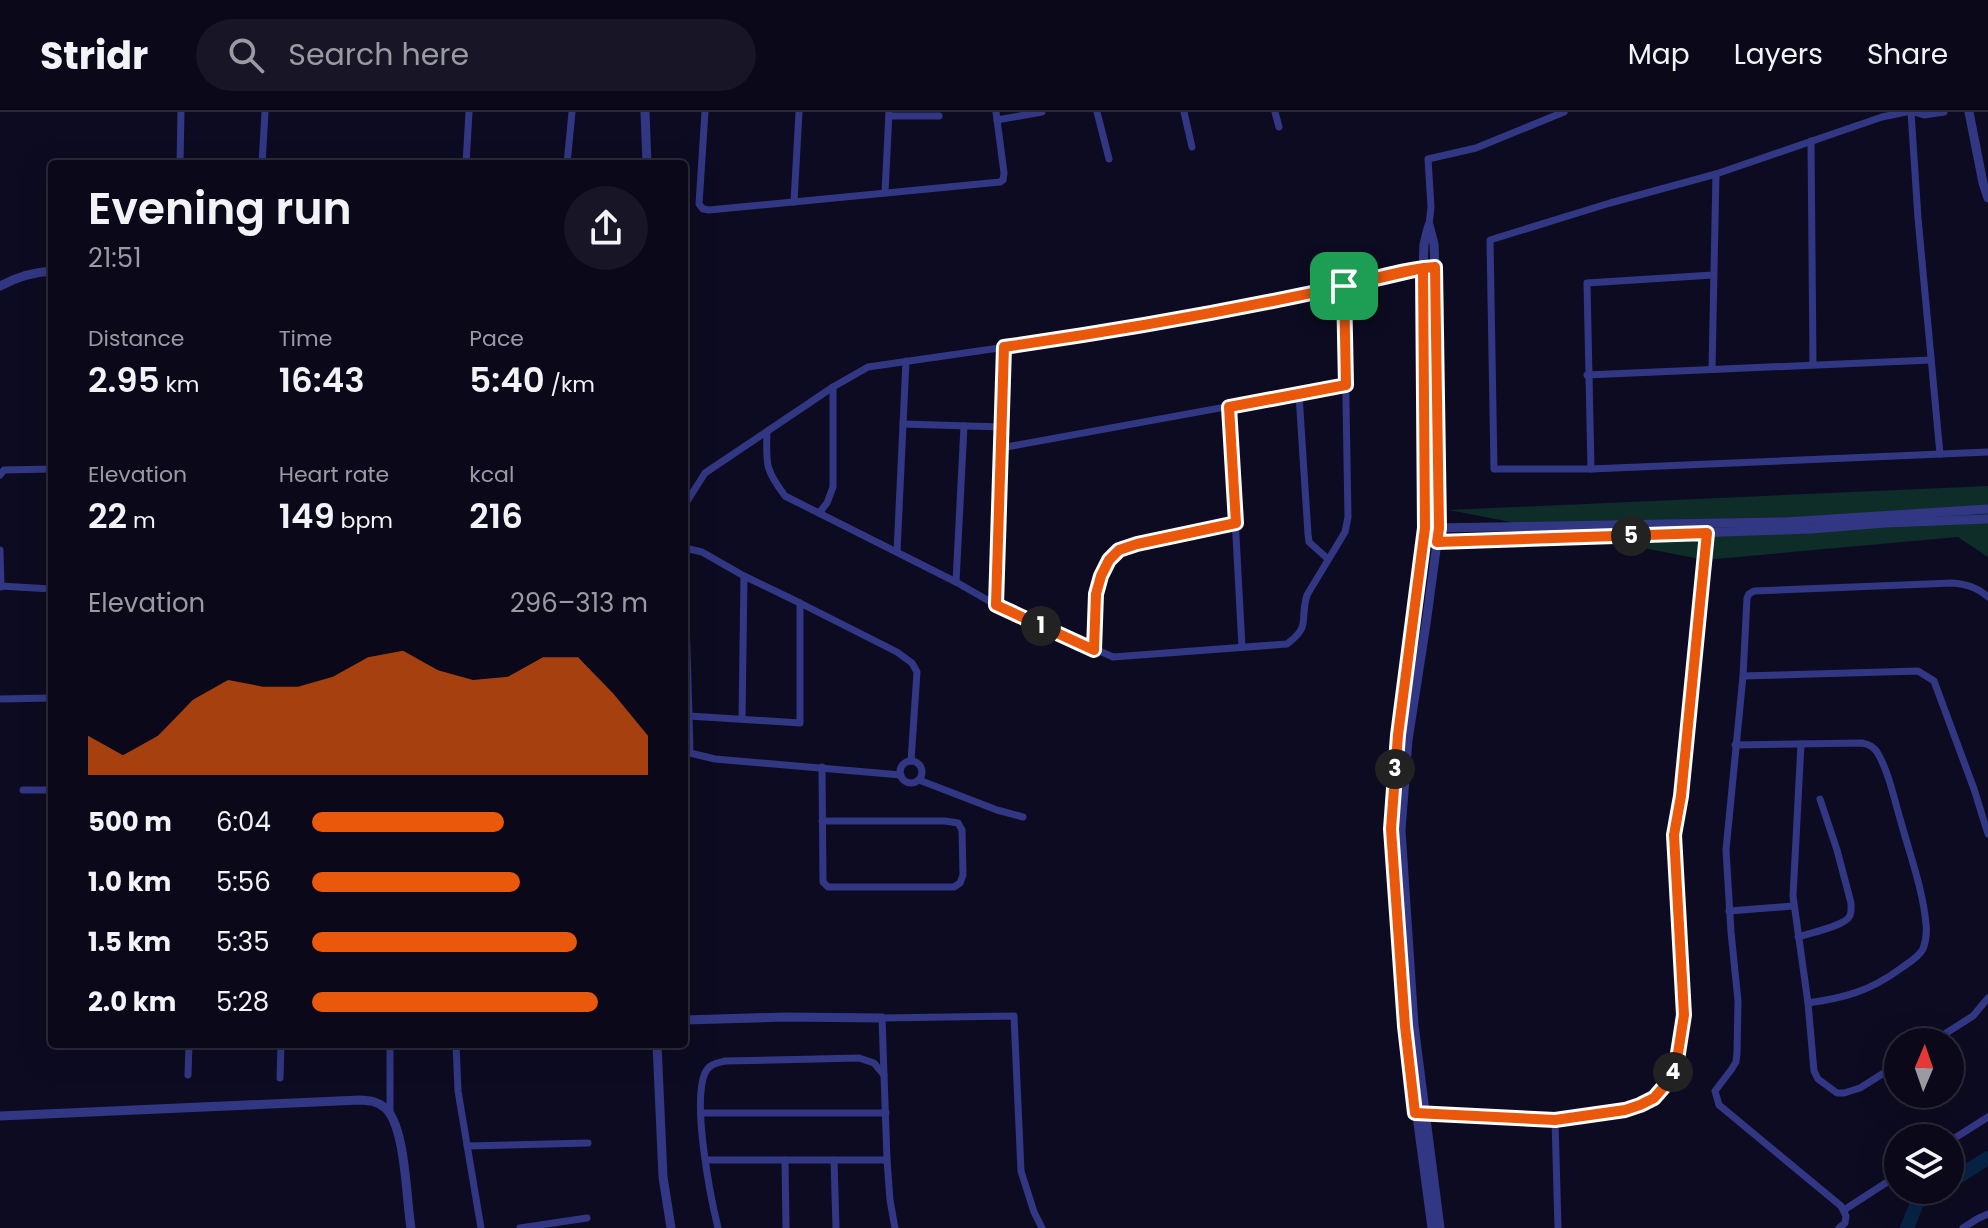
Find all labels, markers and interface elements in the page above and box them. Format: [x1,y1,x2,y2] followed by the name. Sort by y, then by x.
[196,19,756,91] search box
[40,29,148,82] text: Stridr
[224,33,268,77] icon: search
[288,33,469,76] text: Search here
[1628,35,1690,74] text: Map
[1734,35,1823,74] text: Layers
[1867,35,1948,74] text: Share
[88,178,352,239] text: Evening run
[564,186,648,270] button: share
[88,240,141,276] text: 21:51
[1310,252,1378,320] pin
[1322,264,1366,308] icon: arrive
[88,323,184,354] text: Distance
[279,323,332,354] text: Time
[469,323,524,354] text: Pace
[88,356,160,404] text: 2.95
[279,356,365,404] text: 16:43
[469,356,545,404] text: 5:40
[160,369,199,400] text: km
[545,369,595,400] text: /km
[88,459,187,490] text: Elevation
[279,459,389,490] text: Heart rate
[469,459,514,490] text: kcal
[88,492,127,540] text: 22
[279,492,335,540] text: 149
[469,492,523,540] text: 216
[127,505,156,536] text: m
[335,505,393,536] text: bpm
[1611,516,1651,556] pin: 5
[1624,520,1638,551] text: 5
[88,585,205,621] text: Elevation
[510,585,648,621] text: 296–313 m
[1021,606,1061,646] pin: 1
[1037,610,1045,641] text: 1
[1375,749,1415,789] pin: 3
[1388,753,1402,784] text: 3
[88,804,172,840] text: 500 m
[216,804,271,840] text: 6:04
[88,864,171,900] text: 1.0 km
[216,864,271,900] text: 5:56
[88,924,171,960] text: 1.5 km
[216,924,270,960] text: 5:35
[88,984,176,1020] text: 2.0 km
[216,984,269,1020] text: 5:28
[1884,1028,1964,1108] north arrow
[1884,1028,1964,1204] map controls
[1653,1052,1693,1092] pin: 4
[1666,1056,1680,1087] text: 4
[1884,1124,1964,1204] button: layers

